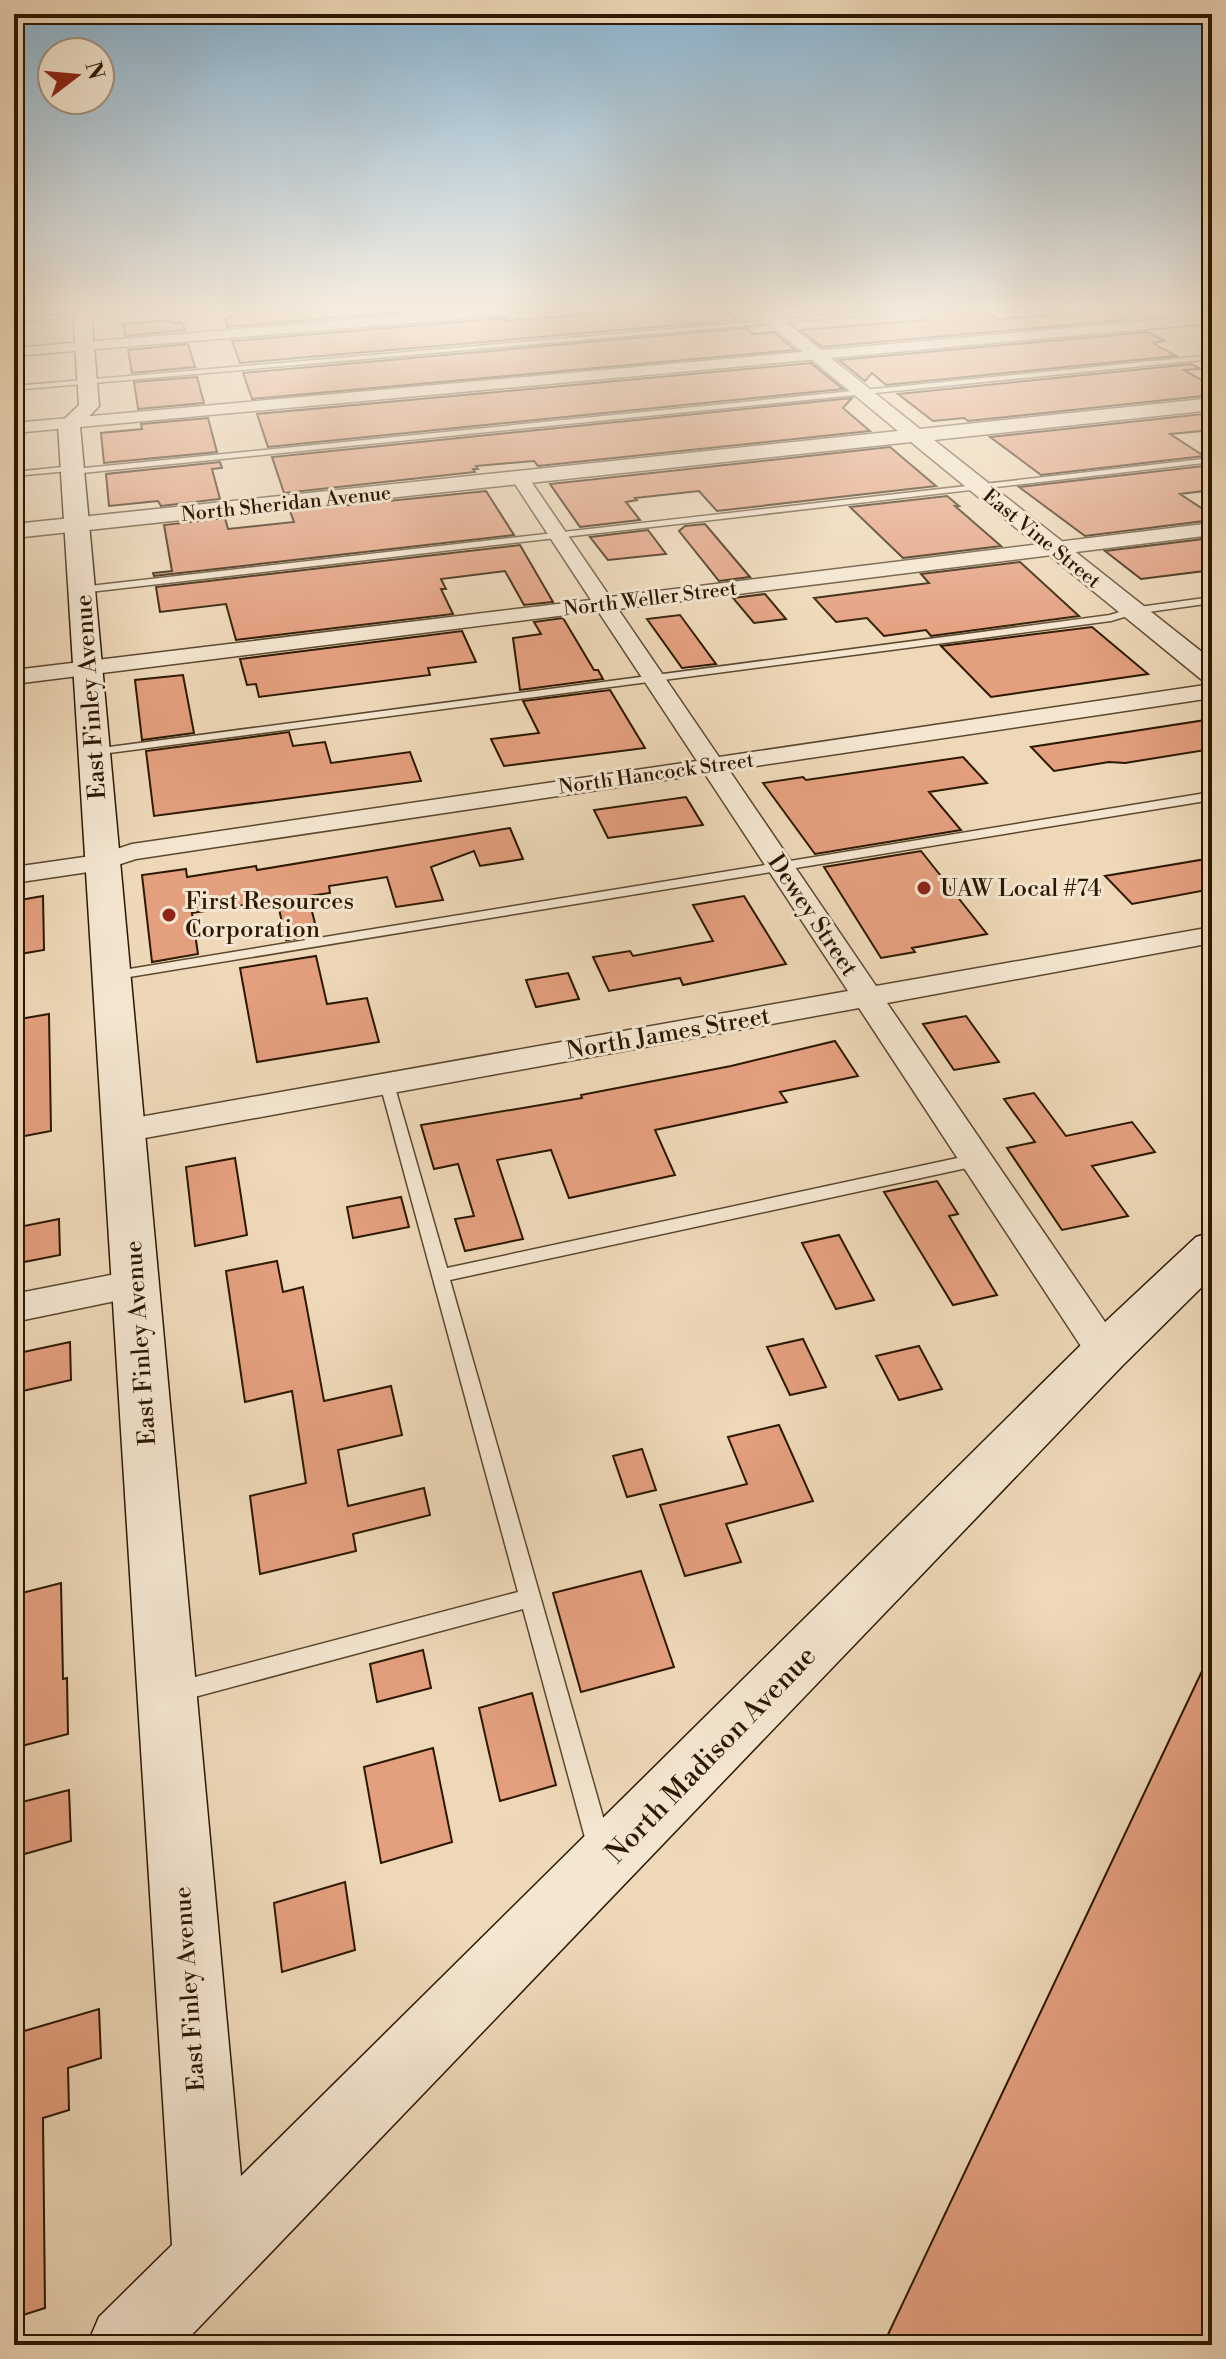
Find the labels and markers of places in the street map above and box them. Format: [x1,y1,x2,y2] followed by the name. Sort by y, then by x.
[940,874,1102,904] place label: UAW Local #74
[915,879,933,897] marker: UAW Local #74
[185,887,354,945] place label: First Resources Corporation
[160,906,178,924] marker: First Resources Corporation

